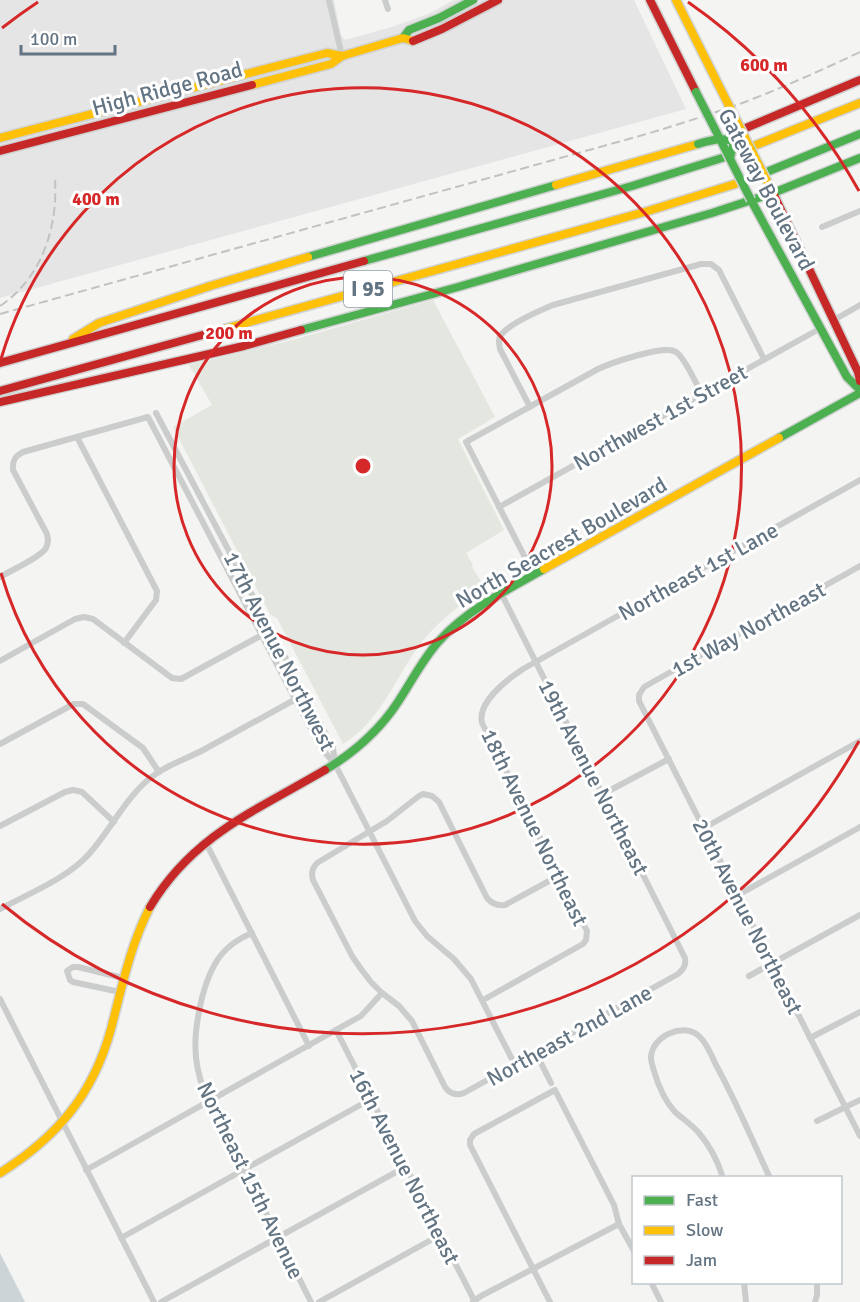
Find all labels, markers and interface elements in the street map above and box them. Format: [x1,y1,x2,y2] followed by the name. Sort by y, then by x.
[21,18,116,56] scale bar
[30,28,77,50] text: 100 m
[740,54,788,76] text: 600 m
[89,55,245,122] street label: High Ridge Road
[713,104,821,275] street label: Gateway Boulevard
[72,188,120,210] text: 400 m
[344,271,392,307] road number: I 95
[205,322,253,344] text: 200 m
[569,358,752,476] street label: Northwest 1st Street
[353,456,373,476] centre of rings
[451,471,672,614] street label: North Seacrest Boulevard
[614,516,783,626] street label: Northeast 1st Lane
[218,547,342,756] street label: 17th Avenue Northwest
[666,576,830,683] street label: 1st Way Northeast
[532,675,655,880] street label: 19th Avenue Northeast
[475,724,594,930] street label: 18th Avenue Northeast
[686,814,809,1019] street label: 20th Avenue Northeast
[482,979,657,1092] street label: Northeast 2nd Lane
[343,1064,466,1269] street label: 16th Avenue Northeast
[191,1077,310,1283] street label: Northeast 15th Avenue
[632,1176,842,1284] legend
[686,1189,718,1211] text: Fast
[686,1219,723,1241] text: Slow
[686,1249,717,1271] text: Jam

